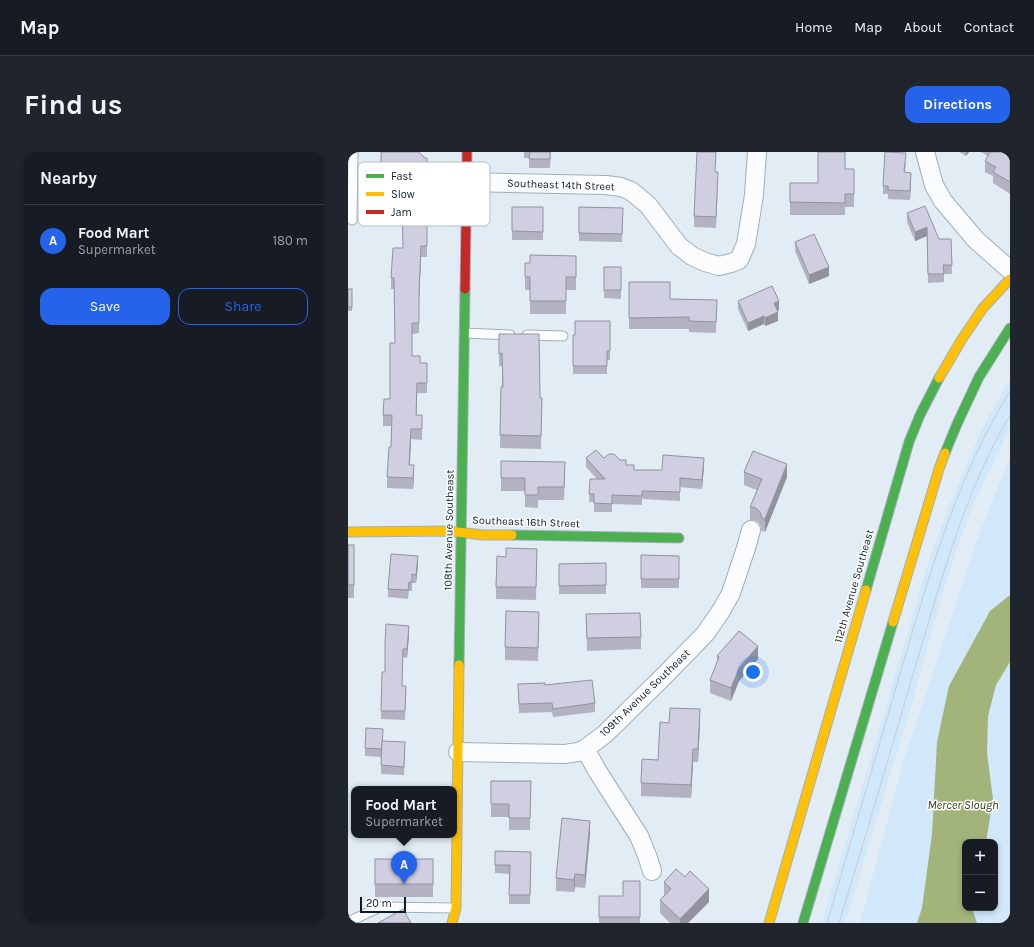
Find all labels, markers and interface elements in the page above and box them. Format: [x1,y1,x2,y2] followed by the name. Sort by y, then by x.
[20,17,59,39] text: Map
[795,19,832,36] text: Home
[854,19,882,36] text: Map
[904,19,942,36] text: About
[964,19,1014,36] text: Contact
[905,86,1010,123] button: Directions
[24,88,123,121] text: Find us
[358,162,490,226] legend
[40,168,97,188] text: Nearby
[391,170,412,183] text: Fast
[507,177,615,193] street label: Southeast 14th Street
[391,188,415,201] text: Slow
[391,206,412,219] text: Jam
[78,224,149,242] text: Food Mart
[49,233,57,248] text: A
[273,233,308,248] text: 180 m
[78,242,156,257] text: Supermarket
[40,288,170,325] button: Save
[178,288,308,325] button: Share
[441,469,457,591] street label: 108th Avenue Southeast
[472,514,580,530] street label: Southeast 16th Street
[832,528,876,644] street label: 112th Avenue Southeast
[597,646,693,740] street label: 109th Avenue Southeast
[743,662,763,682] your location
[351,786,457,838] popup
[365,796,437,814] text: Food Mart
[927,798,999,812] water label: Mercer Slough
[365,814,443,829] text: Supermarket
[962,839,998,911] map controls
[962,839,998,875] button: +
[391,851,417,884] pin: A
[962,875,998,911] button: −
[360,895,406,914] scale bar
[366,897,392,910] text: 20 m

